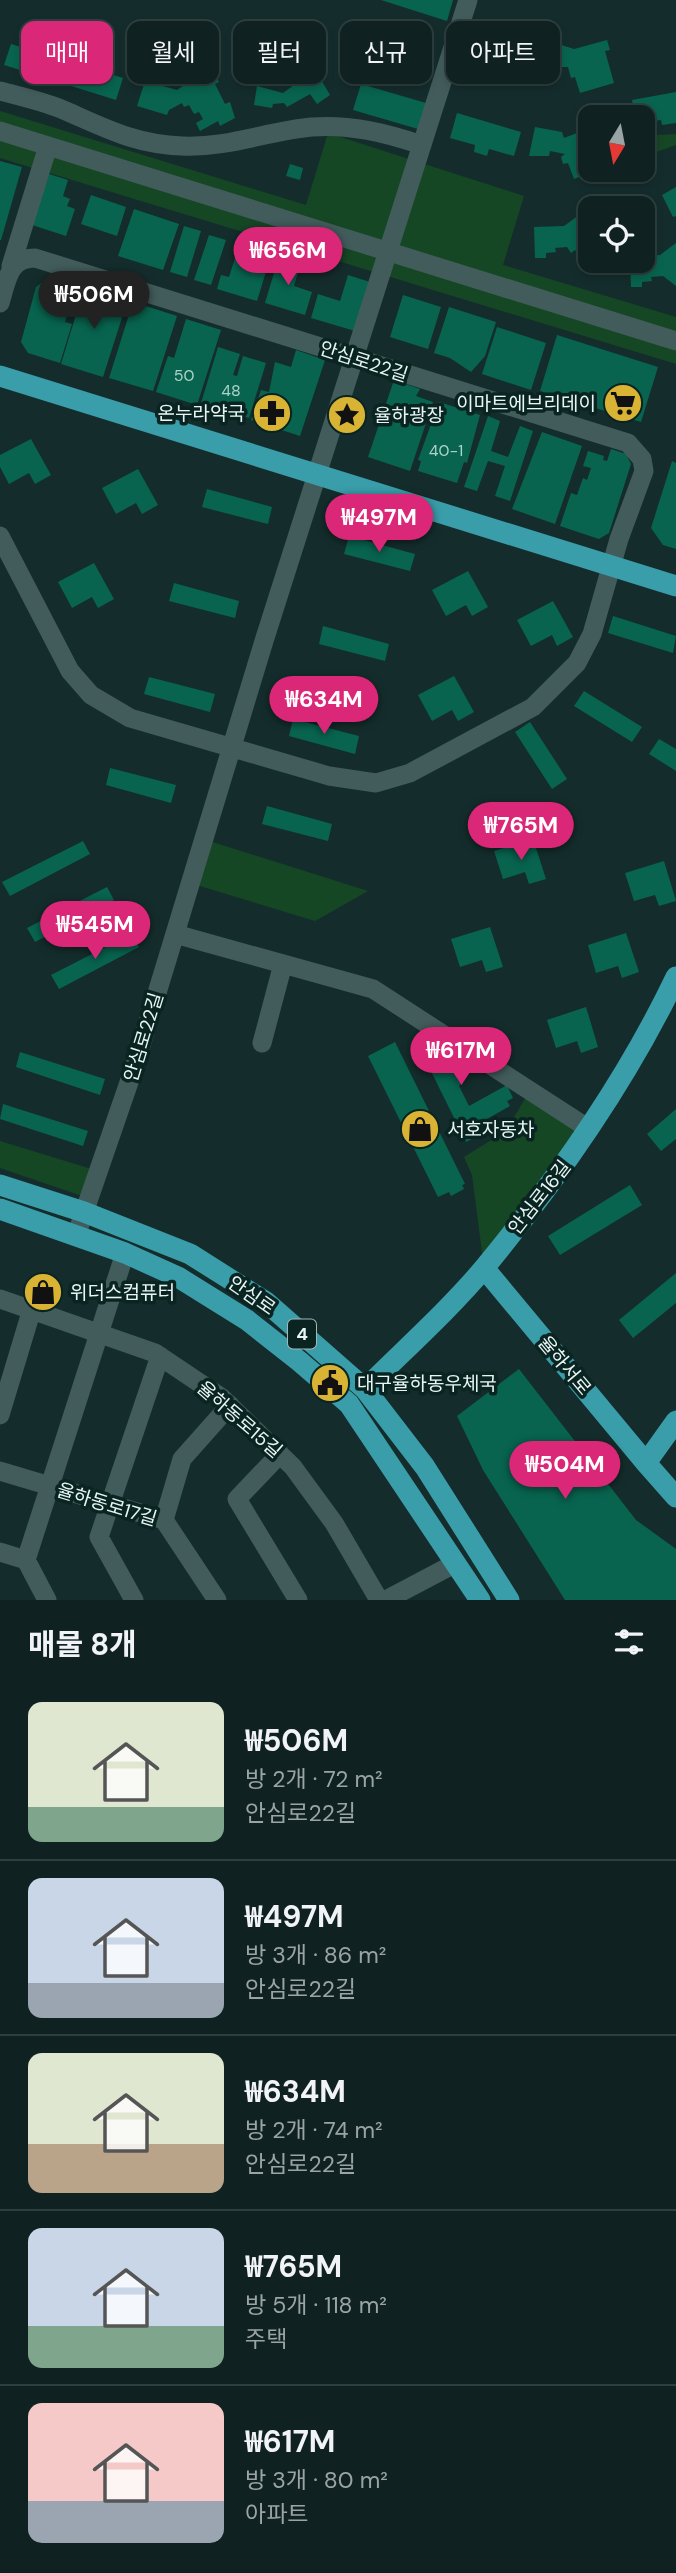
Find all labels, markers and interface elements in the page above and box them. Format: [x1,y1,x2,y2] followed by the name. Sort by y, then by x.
[21,21,113,84] chip: 매매
[127,21,219,84] chip: 월세
[233,21,326,84] chip: 필터
[340,21,432,84] chip: 신규
[446,21,560,84] chip: 아파트
[578,105,654,182] north arrow
[578,105,655,273] map controls
[578,196,655,273] button: locate
[239,228,337,287] pin: ₩656M
[250,235,326,265] text: ₩656M
[45,272,143,331] pin: ₩506M
[54,279,134,309] text: ₩506M
[316,335,411,388] street label: 안심로22길
[174,365,194,386] house number: 50
[221,380,241,401] house number: 48
[602,382,644,424] supermarket icon: 이마트에브리데이
[456,391,596,416] place label: 이마트에브리데이
[251,392,293,434] pharmacy icon: 온누라약국
[326,394,368,436] place icon: 율하광장
[158,401,245,426] place label: 온누라약국
[374,403,444,428] place label: 율하광장
[429,440,463,461] house number: 40-1
[330,494,428,554] pin: ₩497M
[341,502,417,532] text: ₩497M
[275,676,373,736] pin: ₩634M
[285,684,363,714] text: ₩634M
[472,802,570,862] pin: ₩765M
[484,810,558,840] text: ₩765M
[46,902,144,961] pin: ₩545M
[56,909,134,939] text: ₩545M
[118,990,169,1085] street label: 안심로22길
[412,1028,510,1087] pin: ₩617M
[426,1035,496,1065] text: ₩617M
[399,1108,441,1150] shop icon: 서호자동차
[447,1117,534,1142] place label: 서호자동차
[503,1155,576,1240] street label: 안심로16길
[223,1270,280,1321] street label: 안심로
[22,1271,64,1313] shop icon: 위더스컴퓨터
[70,1280,175,1305] place label: 위더스컴퓨터
[288,1320,316,1349] road number: 4
[533,1331,597,1400] street label: 율하서로
[309,1362,351,1404] public building icon: 대구율하동우체국
[357,1371,497,1396] place label: 대구율하동우체국
[192,1376,287,1463] street label: 율하동로15길
[516,1442,614,1501] pin: ₩504M
[525,1449,605,1479] text: ₩504M
[54,1477,160,1532] street label: 율하동로17길
[610,1623,648,1661] icon: filters
[28,1625,137,1664] text: 매물 8개
[245,1721,348,1760] text: ₩506M
[84,1730,168,1814] icon: home
[245,1764,383,1794] text: 방 2개 · 72 m²
[245,1798,356,1828] text: 안심로22길
[245,1897,344,1936] text: ₩497M
[84,1906,168,1990] icon: home
[245,1940,386,1970] text: 방 3개 · 86 m²
[245,1974,356,2004] text: 안심로22길
[245,2072,346,2111] text: ₩634M
[84,2081,168,2165] icon: home
[245,2115,383,2145] text: 방 2개 · 74 m²
[245,2149,356,2179] text: 안심로22길
[245,2247,342,2286] text: ₩765M
[84,2256,168,2340] icon: home
[245,2290,387,2320] text: 방 5개 · 118 m²
[245,2324,287,2354] text: 주택
[245,2422,335,2461] text: ₩617M
[84,2431,168,2515] icon: home
[245,2465,388,2495] text: 방 3개 · 80 m²
[245,2499,308,2529] text: 아파트

